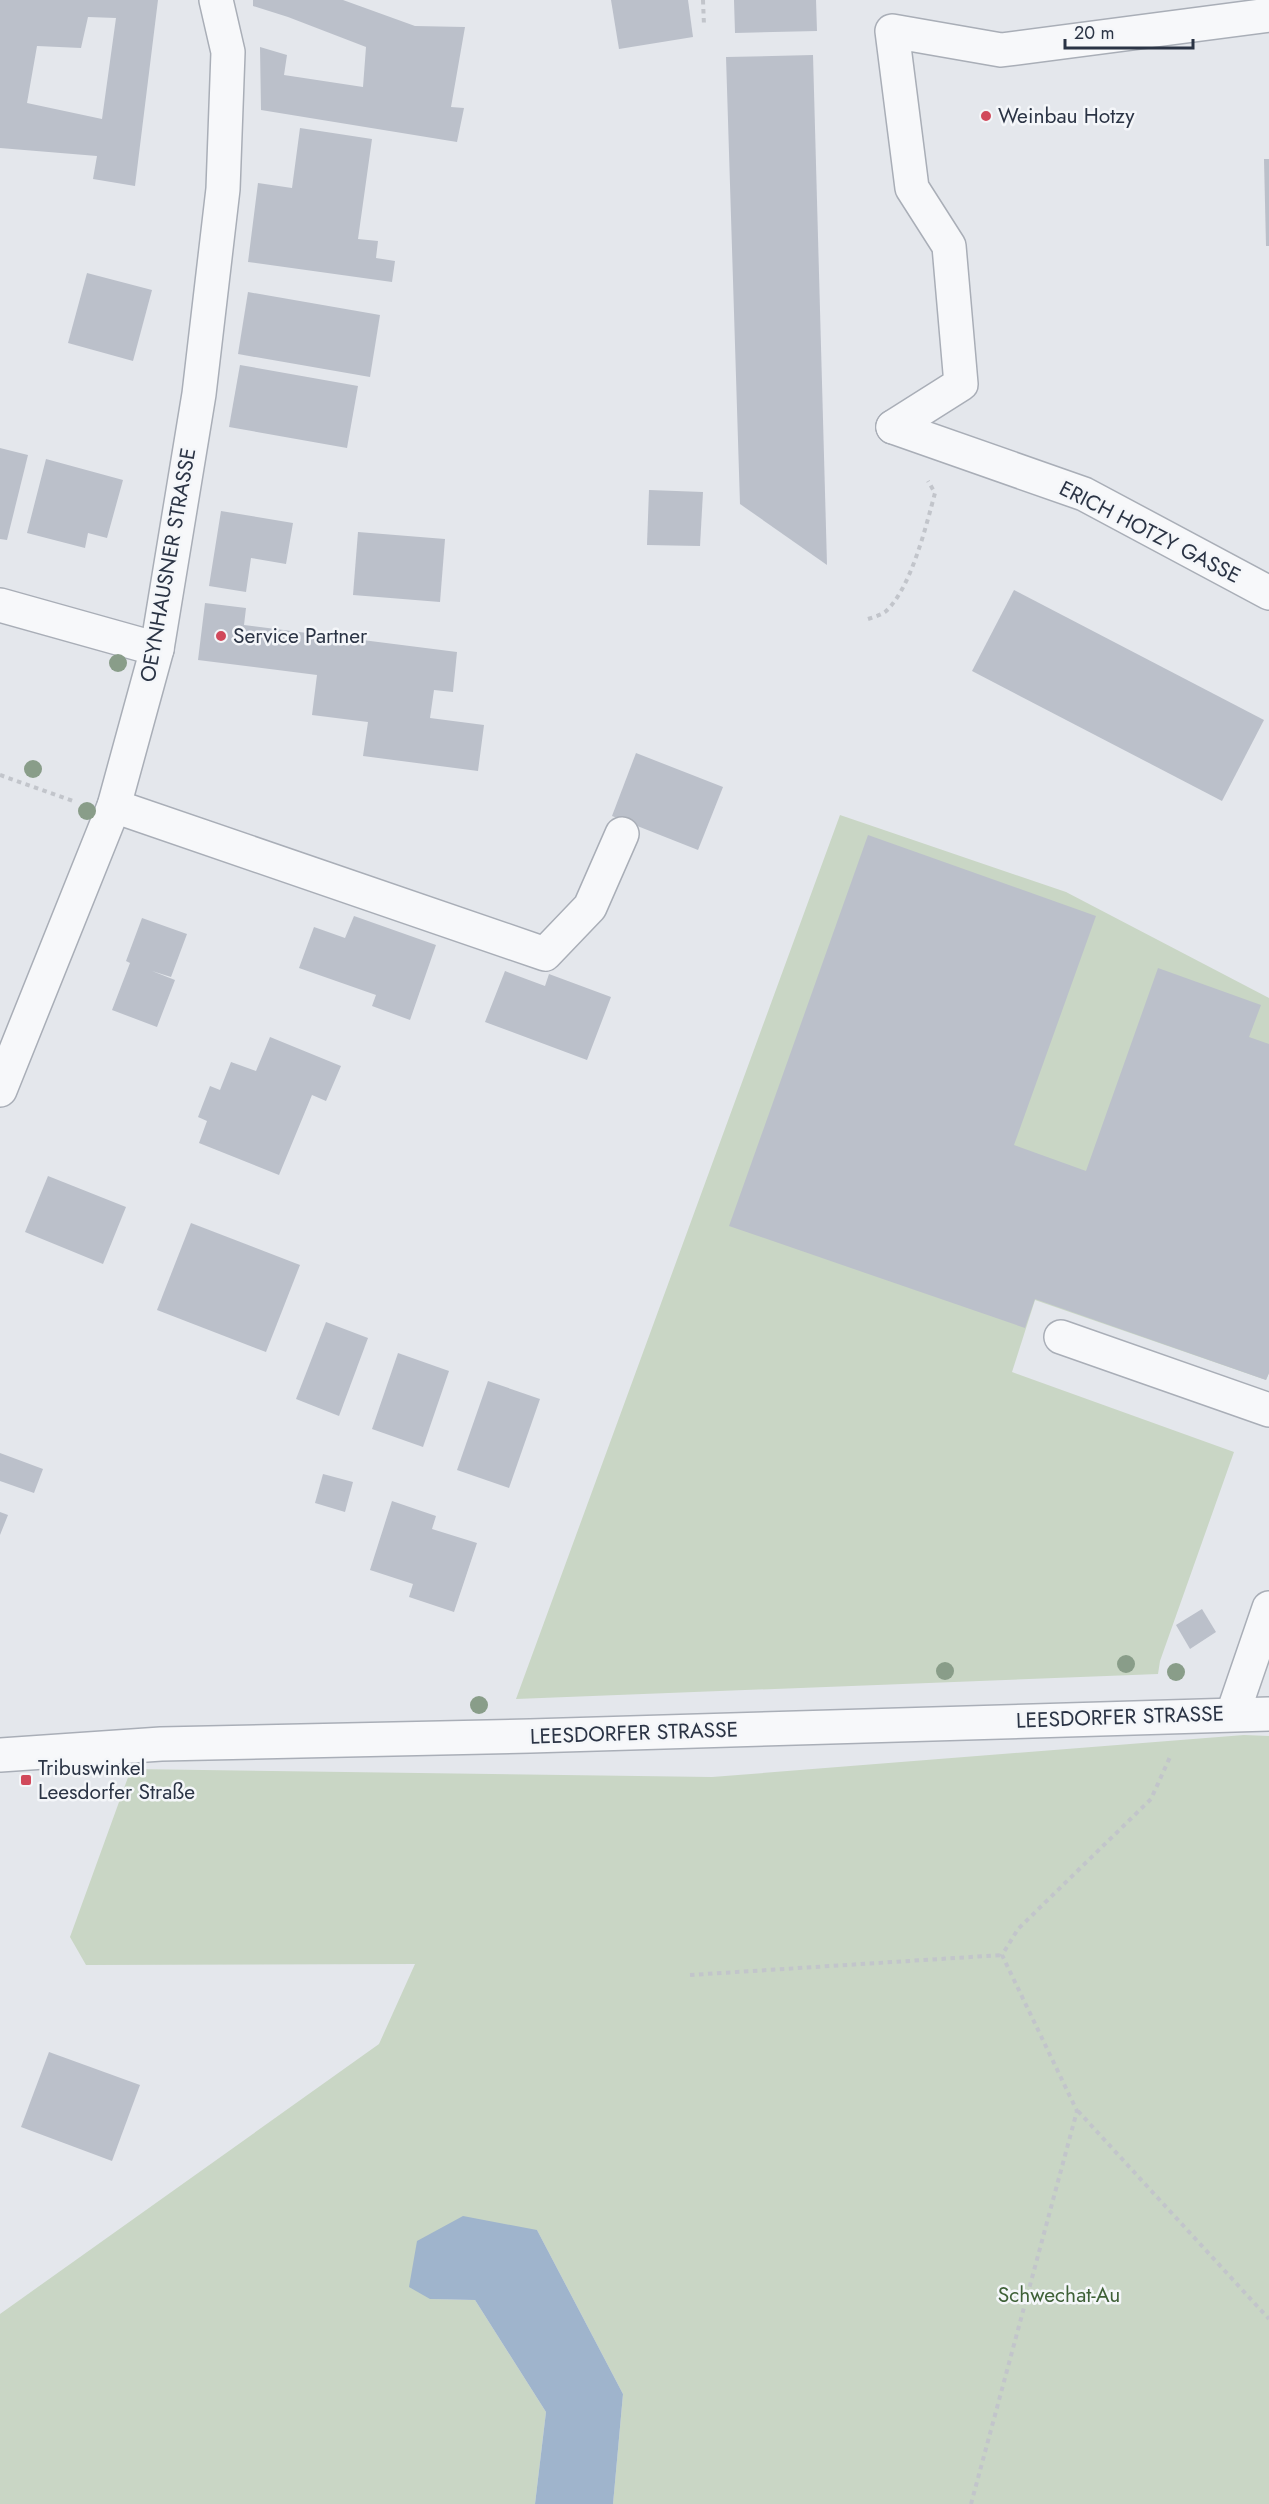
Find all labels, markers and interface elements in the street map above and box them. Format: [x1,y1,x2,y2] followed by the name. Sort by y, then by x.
[1065,12,1192,50] scale bar
[1074,20,1114,46] text: 20 m
[998,101,1135,131] place label: Weinbau Hotzy
[979,109,993,123] marker: Weinbau Hotzy
[133,446,203,684] street label: OEYNHAUSNER STRASSE
[1054,473,1246,591] street label: ERICH HOTZY GASSE
[233,621,368,651] place label: Service Partner
[214,629,228,643] marker: Service Partner
[1015,1698,1225,1736] street label: LEESDORFER STRASSE
[529,1714,739,1752] street label: LEESDORFER STRASSE
[38,1753,195,1807] place label: Tribuswinkel Leesdorfer Straße
[19,1773,33,1787] marker: Tribuswinkel Leesdorfer Straße
[998,2280,1120,2310] park label: Schwechat-Au

